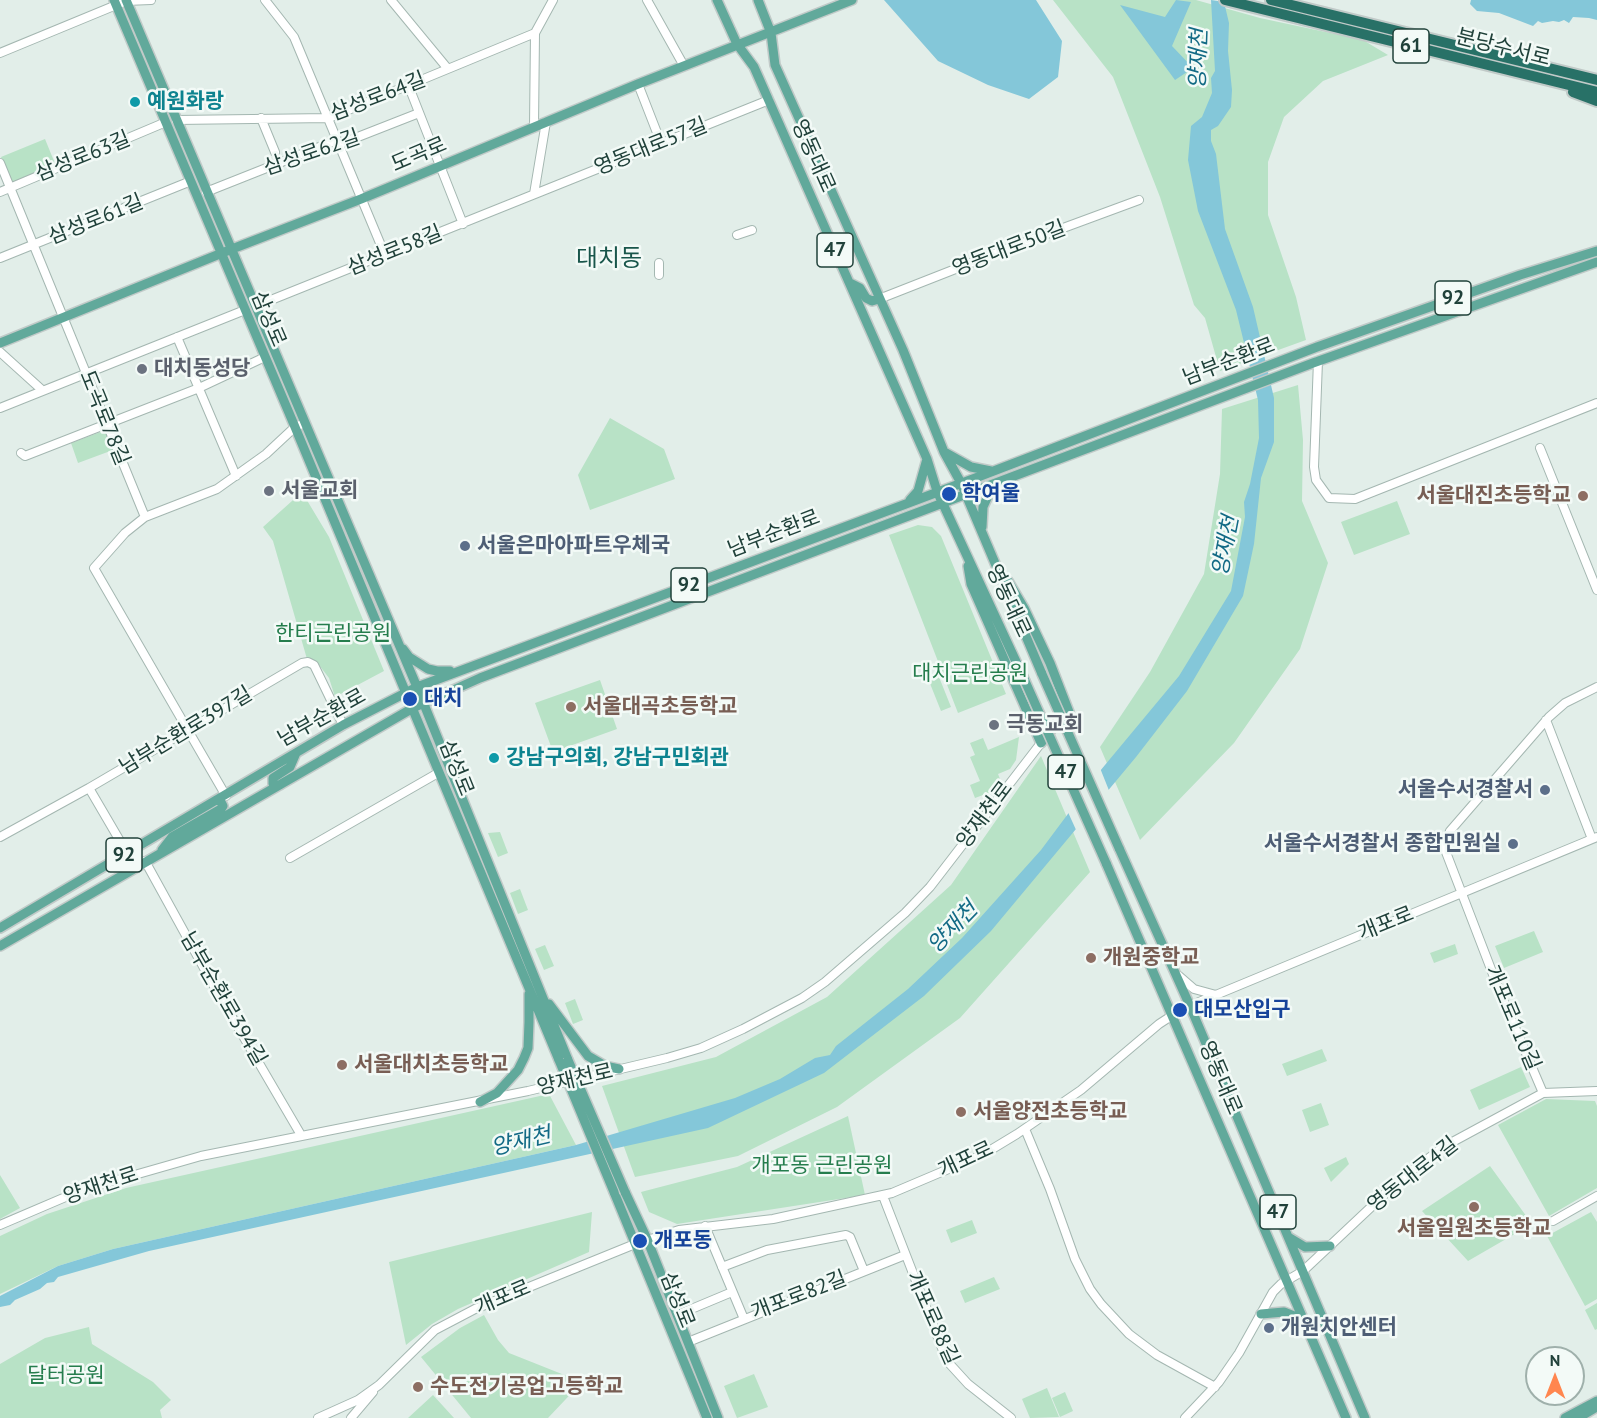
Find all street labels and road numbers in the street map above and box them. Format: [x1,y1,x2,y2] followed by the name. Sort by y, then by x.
[1453,24,1553,72] street label: 분당수서로
[1393,29,1429,63] road number: 61
[327,67,429,127] street label: 삼성로64길
[591,113,711,181] street label: 영동대로57길
[786,116,840,196] street label: 영동대로
[261,125,363,181] street label: 삼성로62길
[32,127,134,187] street label: 삼성로63길
[387,132,451,178] street label: 도곡로
[45,190,147,250] street label: 삼성로61길
[949,216,1069,282] street label: 영동대로50길
[344,221,446,281] street label: 삼성로58길
[817,233,853,267] road number: 47
[1435,281,1471,315] road number: 92
[245,287,291,351] street label: 삼성로
[1179,333,1279,391] street label: 남부순환로
[74,367,134,469] street label: 도곡로78길
[724,505,824,563] street label: 남부순환로
[980,561,1036,641] street label: 영동대로
[671,568,707,602] road number: 92
[115,682,257,780] street label: 남부순환로397길
[274,684,370,752] street label: 남부순환로
[433,736,479,800] street label: 삼성로
[1048,755,1084,789] road number: 47
[952,777,1018,853] street label: 양재천로
[106,838,142,872] road number: 92
[1354,901,1418,947] street label: 개포로
[175,928,271,1070] street label: 남부순환로394길
[1479,962,1545,1074] street label: 개포로110길
[1193,1038,1247,1118] street label: 영동대로
[535,1059,615,1101] street label: 양재천로
[1363,1132,1463,1218] street label: 영동대로4길
[934,1136,998,1184] street label: 개포로
[60,1162,142,1210] street label: 양재천로
[1260,1195,1296,1229] road number: 47
[748,1266,850,1326] street label: 개포로82길
[900,1267,964,1369] street label: 개포로88길
[654,1268,700,1332] street label: 삼성로
[471,1275,535,1321] street label: 개포로

